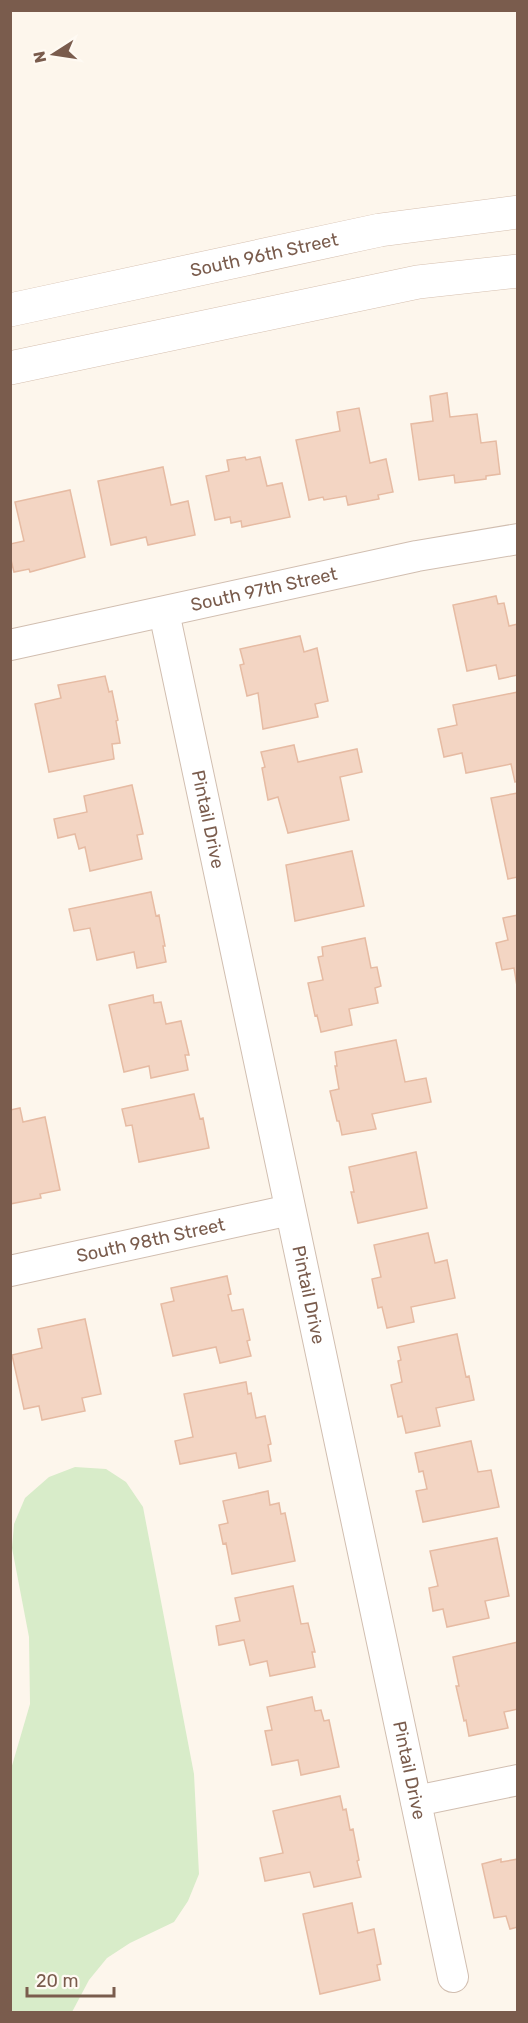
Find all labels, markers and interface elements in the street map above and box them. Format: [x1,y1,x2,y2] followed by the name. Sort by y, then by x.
[24,24,84,84] north arrow
[29,49,50,65] text: N
[188,228,340,282] street label: South 96th Street
[189,563,339,616] street label: South 97th Street
[187,768,229,871] street label: Pintail Drive
[74,1213,227,1267] street label: South 98th Street
[287,1244,330,1346] street label: Pintail Drive
[388,1719,430,1822] street label: Pintail Drive
[27,1960,114,1998] scale bar
[36,1970,78,1992] text: 20 m

